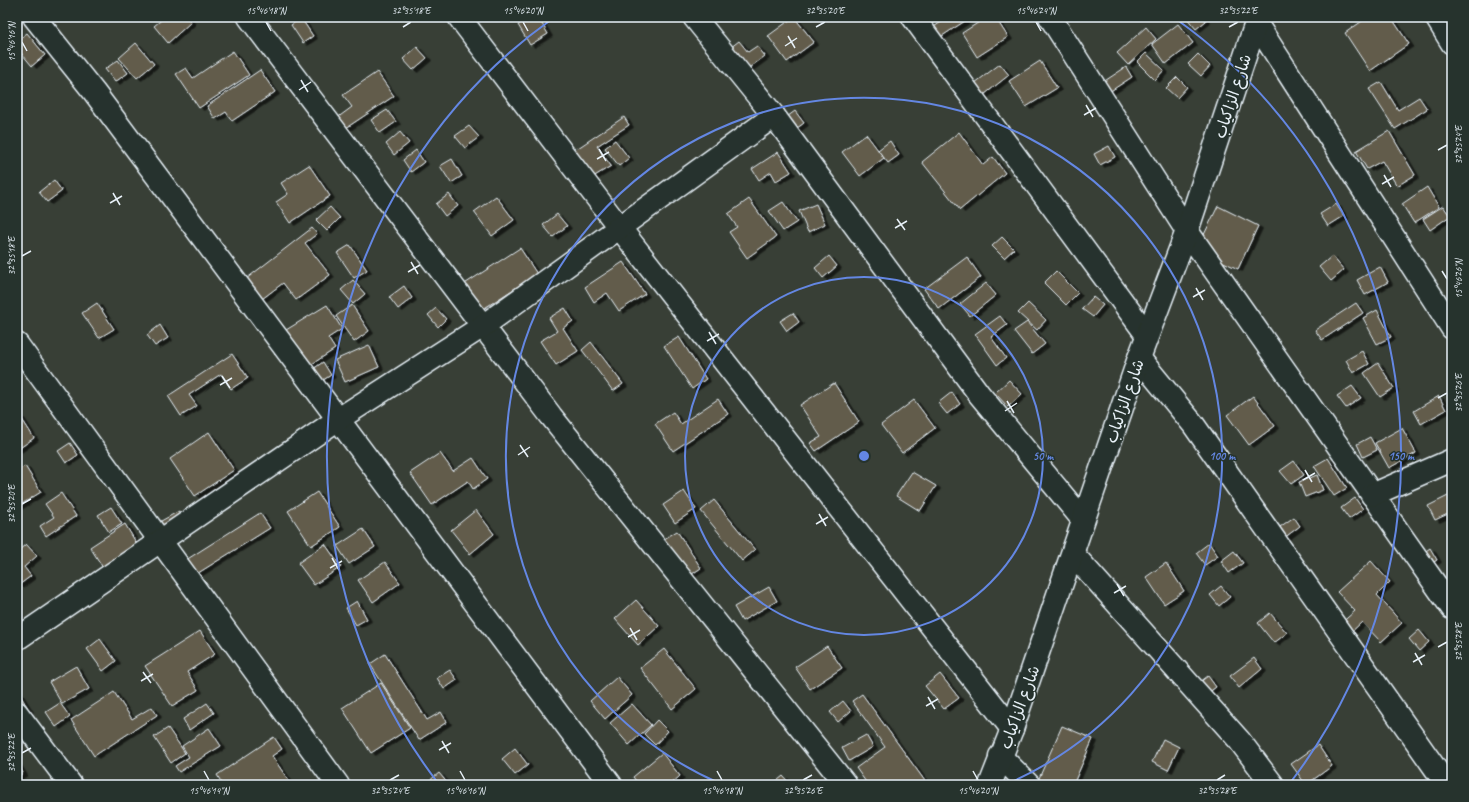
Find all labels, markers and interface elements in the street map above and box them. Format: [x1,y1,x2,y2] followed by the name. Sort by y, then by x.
[246,4,288,17] text: 15°46'18"N
[392,4,432,17] text: 32°35'18"E
[503,4,545,17] text: 15°46'20"N
[806,4,846,17] text: 32°35'20"E
[1016,4,1058,17] text: 15°46'24"N
[1219,4,1259,17] text: 32°35'22"E
[5,20,18,62] text: 15°46'16"N
[1210,52,1257,141] street label: شارع الزاكياب
[1452,124,1465,164] text: 32°35'24"E
[5,235,18,275] text: 32°35'18"E
[1452,257,1465,299] text: 15°46'26"N
[1101,357,1150,446] street label: شارع الزاكياب
[1452,372,1465,412] text: 32°35'26"E
[1033,448,1054,464] text: 50 m
[1209,448,1236,464] text: 100 m
[1388,448,1415,464] text: 150 m
[857,449,871,463] centre of rings
[5,483,18,523] text: 32°35'20"E
[1452,621,1465,661] text: 32°35'28"E
[996,663,1045,752] street label: شارع الزاكياب
[5,732,18,772] text: 32°35'22"E
[189,784,231,797] text: 15°46'14"N
[371,784,411,797] text: 32°35'24"E
[445,784,487,797] text: 15°46'16"N
[702,784,744,797] text: 15°46'18"N
[784,784,824,797] text: 32°35'26"E
[958,784,1000,797] text: 15°46'20"N
[1198,784,1238,797] text: 32°35'28"E

